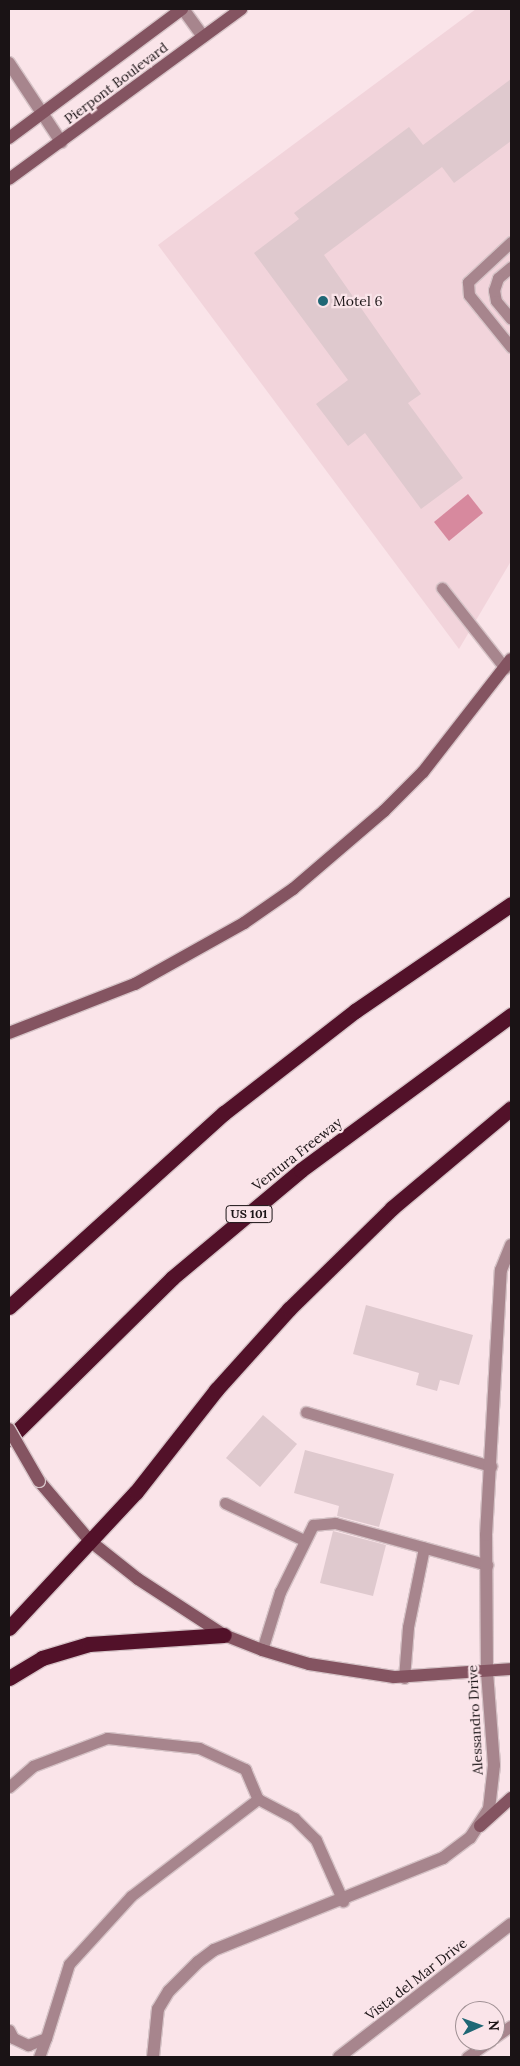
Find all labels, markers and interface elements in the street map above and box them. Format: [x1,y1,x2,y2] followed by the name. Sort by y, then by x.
[61,39,171,127] street label: Pierpont Boulevard
[333,293,383,309] place label: Motel 6
[317,295,329,307] marker: Motel 6
[249,1114,345,1194] street label: Ventura Freeway
[225,1204,273,1224] road number: US 101
[464,1665,486,1775] street label: Alessandro Drive
[362,1934,470,2024] street label: Vista del Mar Drive
[455,2001,505,2051] north arrow
[485,2020,503,2031] text: N

